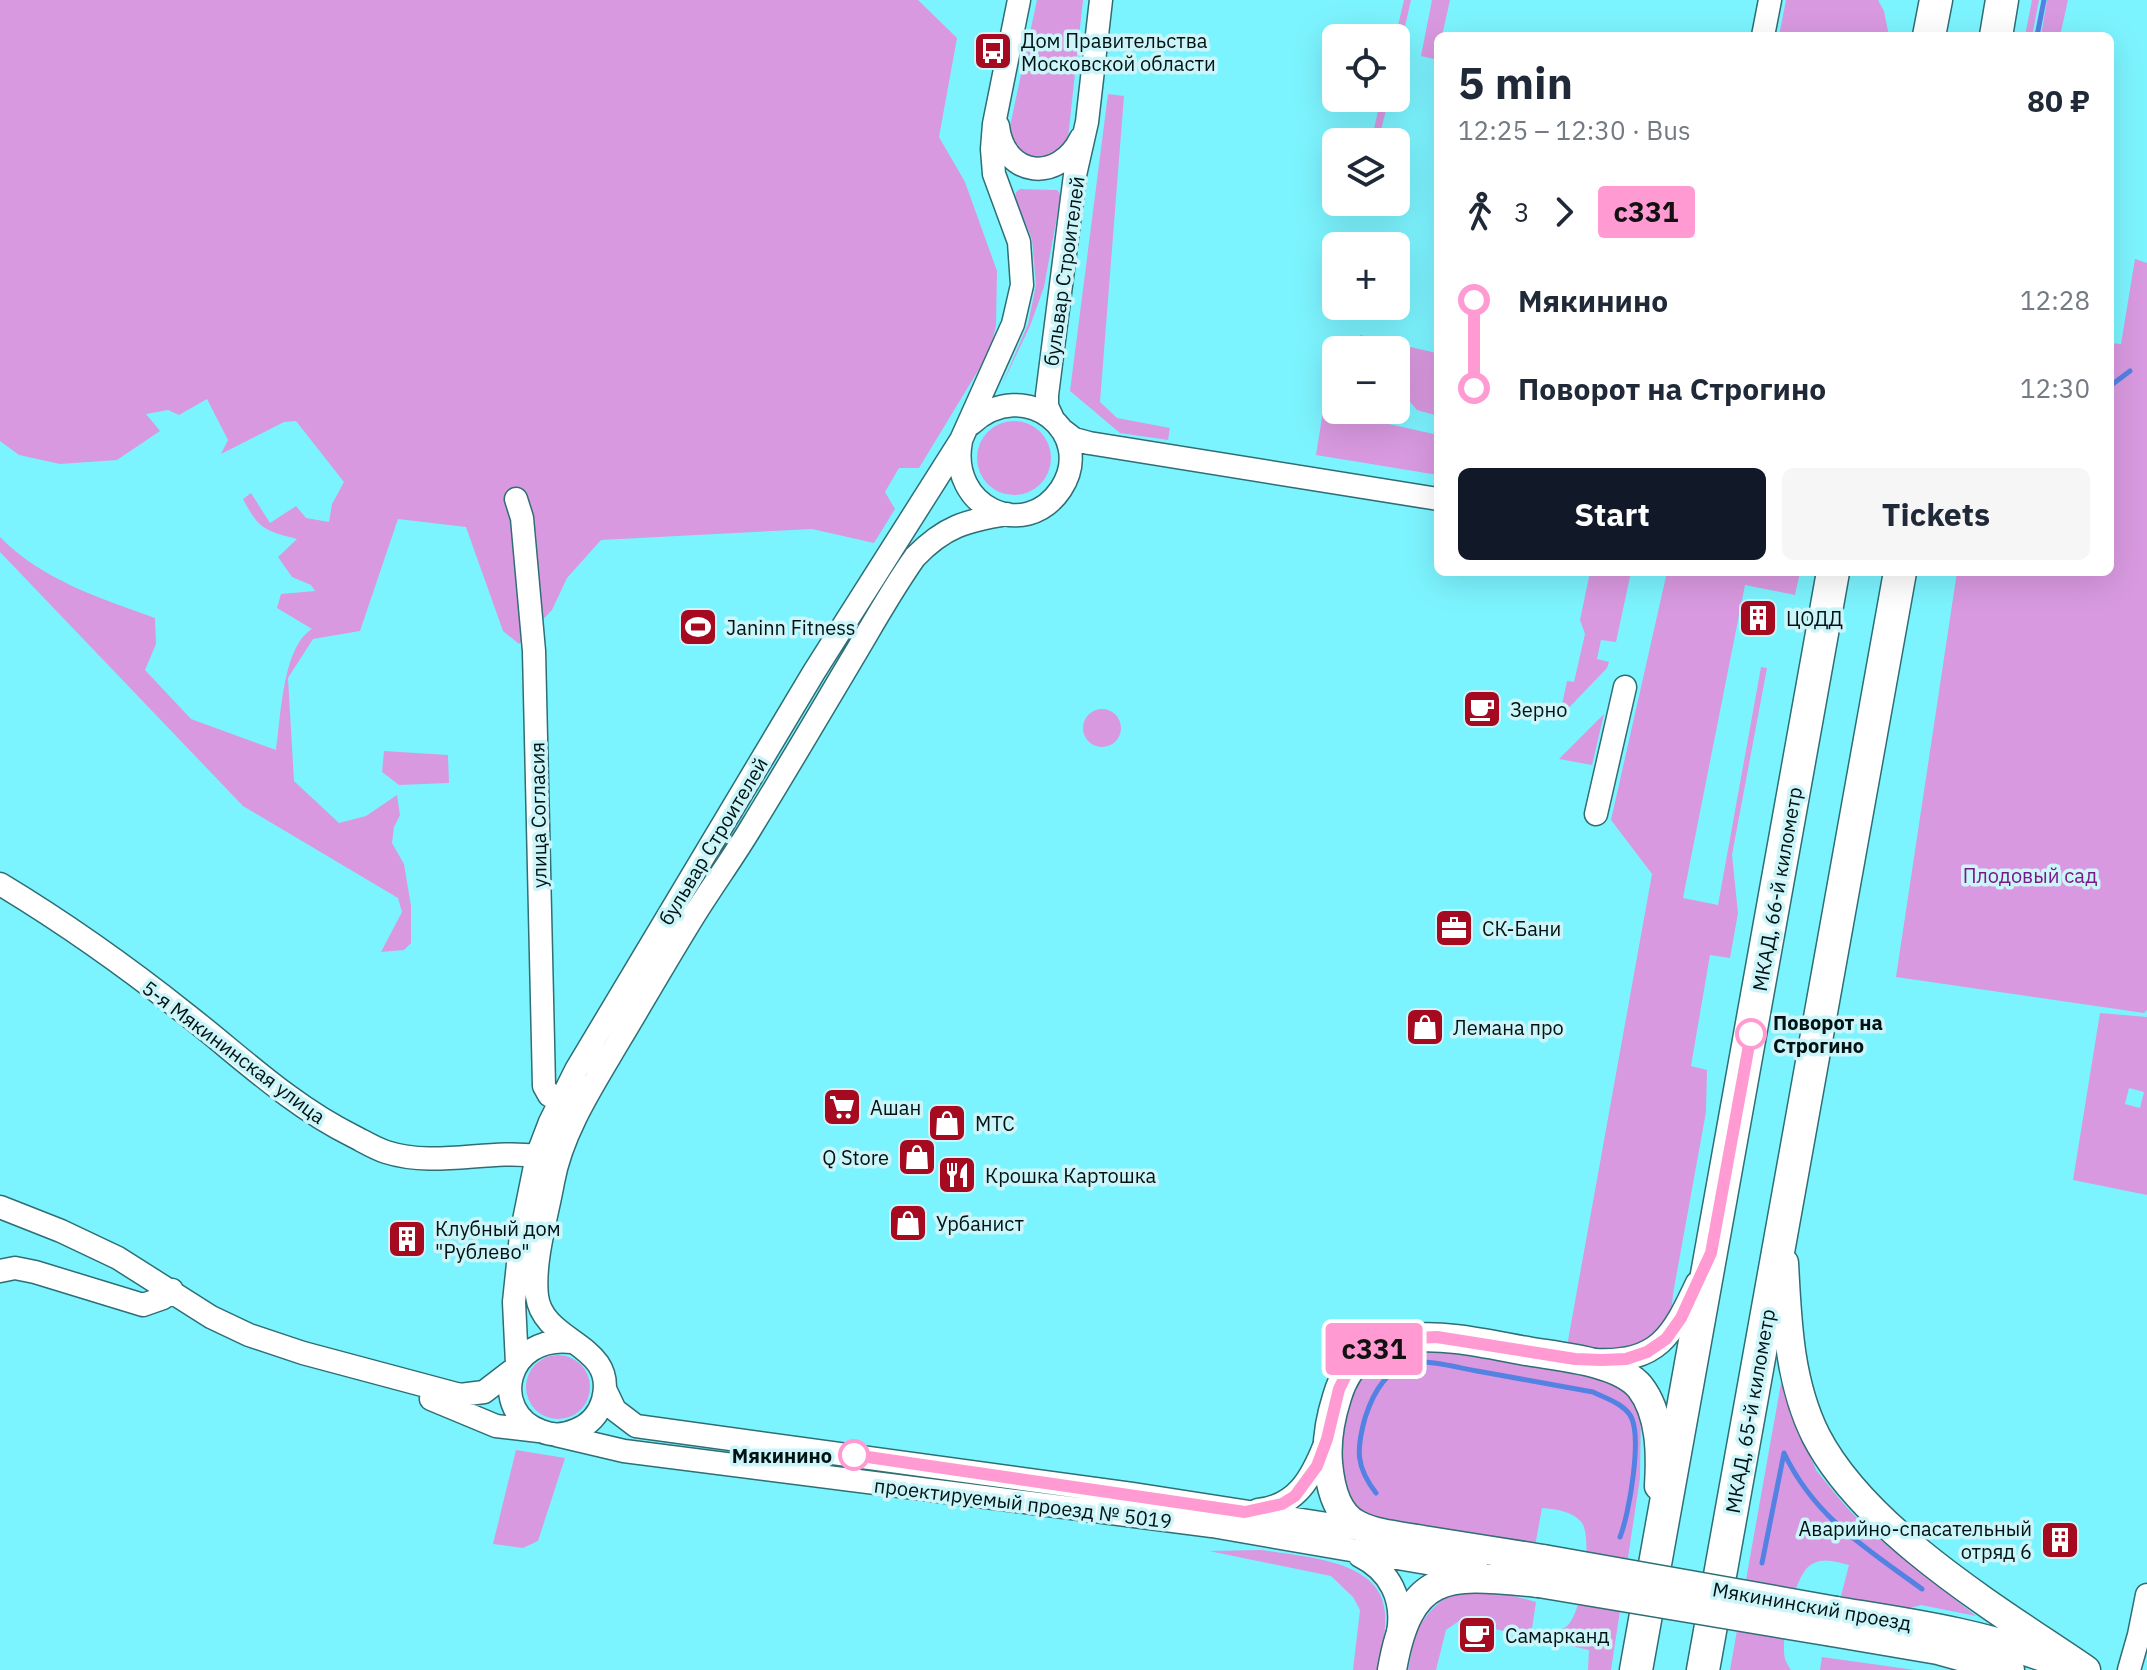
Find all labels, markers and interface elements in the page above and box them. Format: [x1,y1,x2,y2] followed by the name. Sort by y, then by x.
[1322,24,1410,424] map controls
[1322,24,1410,112] button: locate
[1021,27,1216,77] place label: Дом Правительства Московской области
[972,30,1014,72] bus stop icon: Дом Правительства Московской области
[1458,54,1573,111] text: 5 min
[2027,81,2090,120] text: 80 ₽
[1458,113,1691,147] text: 12:25 – 12:30 · Bus
[1322,128,1410,216] button: layers
[1037,174,1091,368] street label: бульвар Строителей
[1458,190,1502,234] icon: walk
[1542,190,1586,234] icon: forward
[1614,193,1679,230] text: с331
[1514,195,1530,229] text: 3
[1322,232,1410,320] button: +
[1518,281,1668,320] text: Мякинино
[2020,283,2090,317] text: 12:28
[1322,336,1410,424] button: −
[1518,369,1826,408] text: Поворот на Строгино
[2020,371,2090,405] text: 12:30
[1458,468,1766,560] button: Start
[1782,468,2090,560] button: Tickets
[1737,597,1779,639] building icon: ЦОДД
[1786,605,1843,632] place label: ЦОДД
[677,606,719,648] sports icon: Janinn Fitness
[726,614,856,641] place label: Janinn Fitness
[1461,688,1503,730] cafe icon: Зерно
[1510,696,1567,723] place label: Зерно
[523,742,553,888] street label: улица Согласия
[652,752,774,930] street label: бульвар Строителей
[1746,785,1808,993] street label: МКАД, 66-й километр
[1963,862,2097,889] park label: Плодовый сад
[1433,907,1475,949] office icon: СК-Бани
[1482,915,1561,942] place label: СК-Бани
[137,974,331,1130] street label: 5-я Мякининская улица
[1404,1006,1446,1048] shop icon: Лемана про
[1773,1009,1883,1059] place label: Поворот на Строгино
[1453,1014,1564,1041] place label: Лемана про
[1736,1019,1766,1049] marker: Поворот на Строгино
[821,1086,863,1128] supermarket icon: Ашан
[870,1094,921,1121] place label: Ашан
[926,1102,968,1144] shop icon: МТС
[975,1110,1015,1137] place label: МТС
[896,1136,938,1178] shop icon: Q Store
[822,1144,889,1171] place label: Q Store
[936,1154,978,1196] restaurant icon: Крошка Картошка
[985,1162,1157,1189] place label: Крошка Картошка
[887,1202,929,1244] shop icon: Урбанист
[936,1210,1024,1237] place label: Урбанист
[435,1215,561,1265] place label: Клубный дом "Рублево"
[386,1218,428,1260] building icon: Клубный дом "Рублево"
[1719,1307,1781,1515] street label: МКАД, 65-й километр
[1318,1323,1430,1375] line badge: с331
[1342,1330,1406,1367] text: с331
[839,1440,869,1470] marker: Мякинино
[732,1442,832,1469] place label: Мякинино
[873,1471,1173,1535] street label: проектируемый проезд № 5019
[1799,1515,2032,1565] place label: Аварийно-спасательный отряд 6
[2039,1519,2081,1561] building icon: Аварийно-спасательный отряд 6
[1710,1575,1914,1637] street label: Мякининский проезд
[1456,1614,1498,1656] cafe icon: Самарканд
[1505,1622,1610,1649] place label: Самарканд

